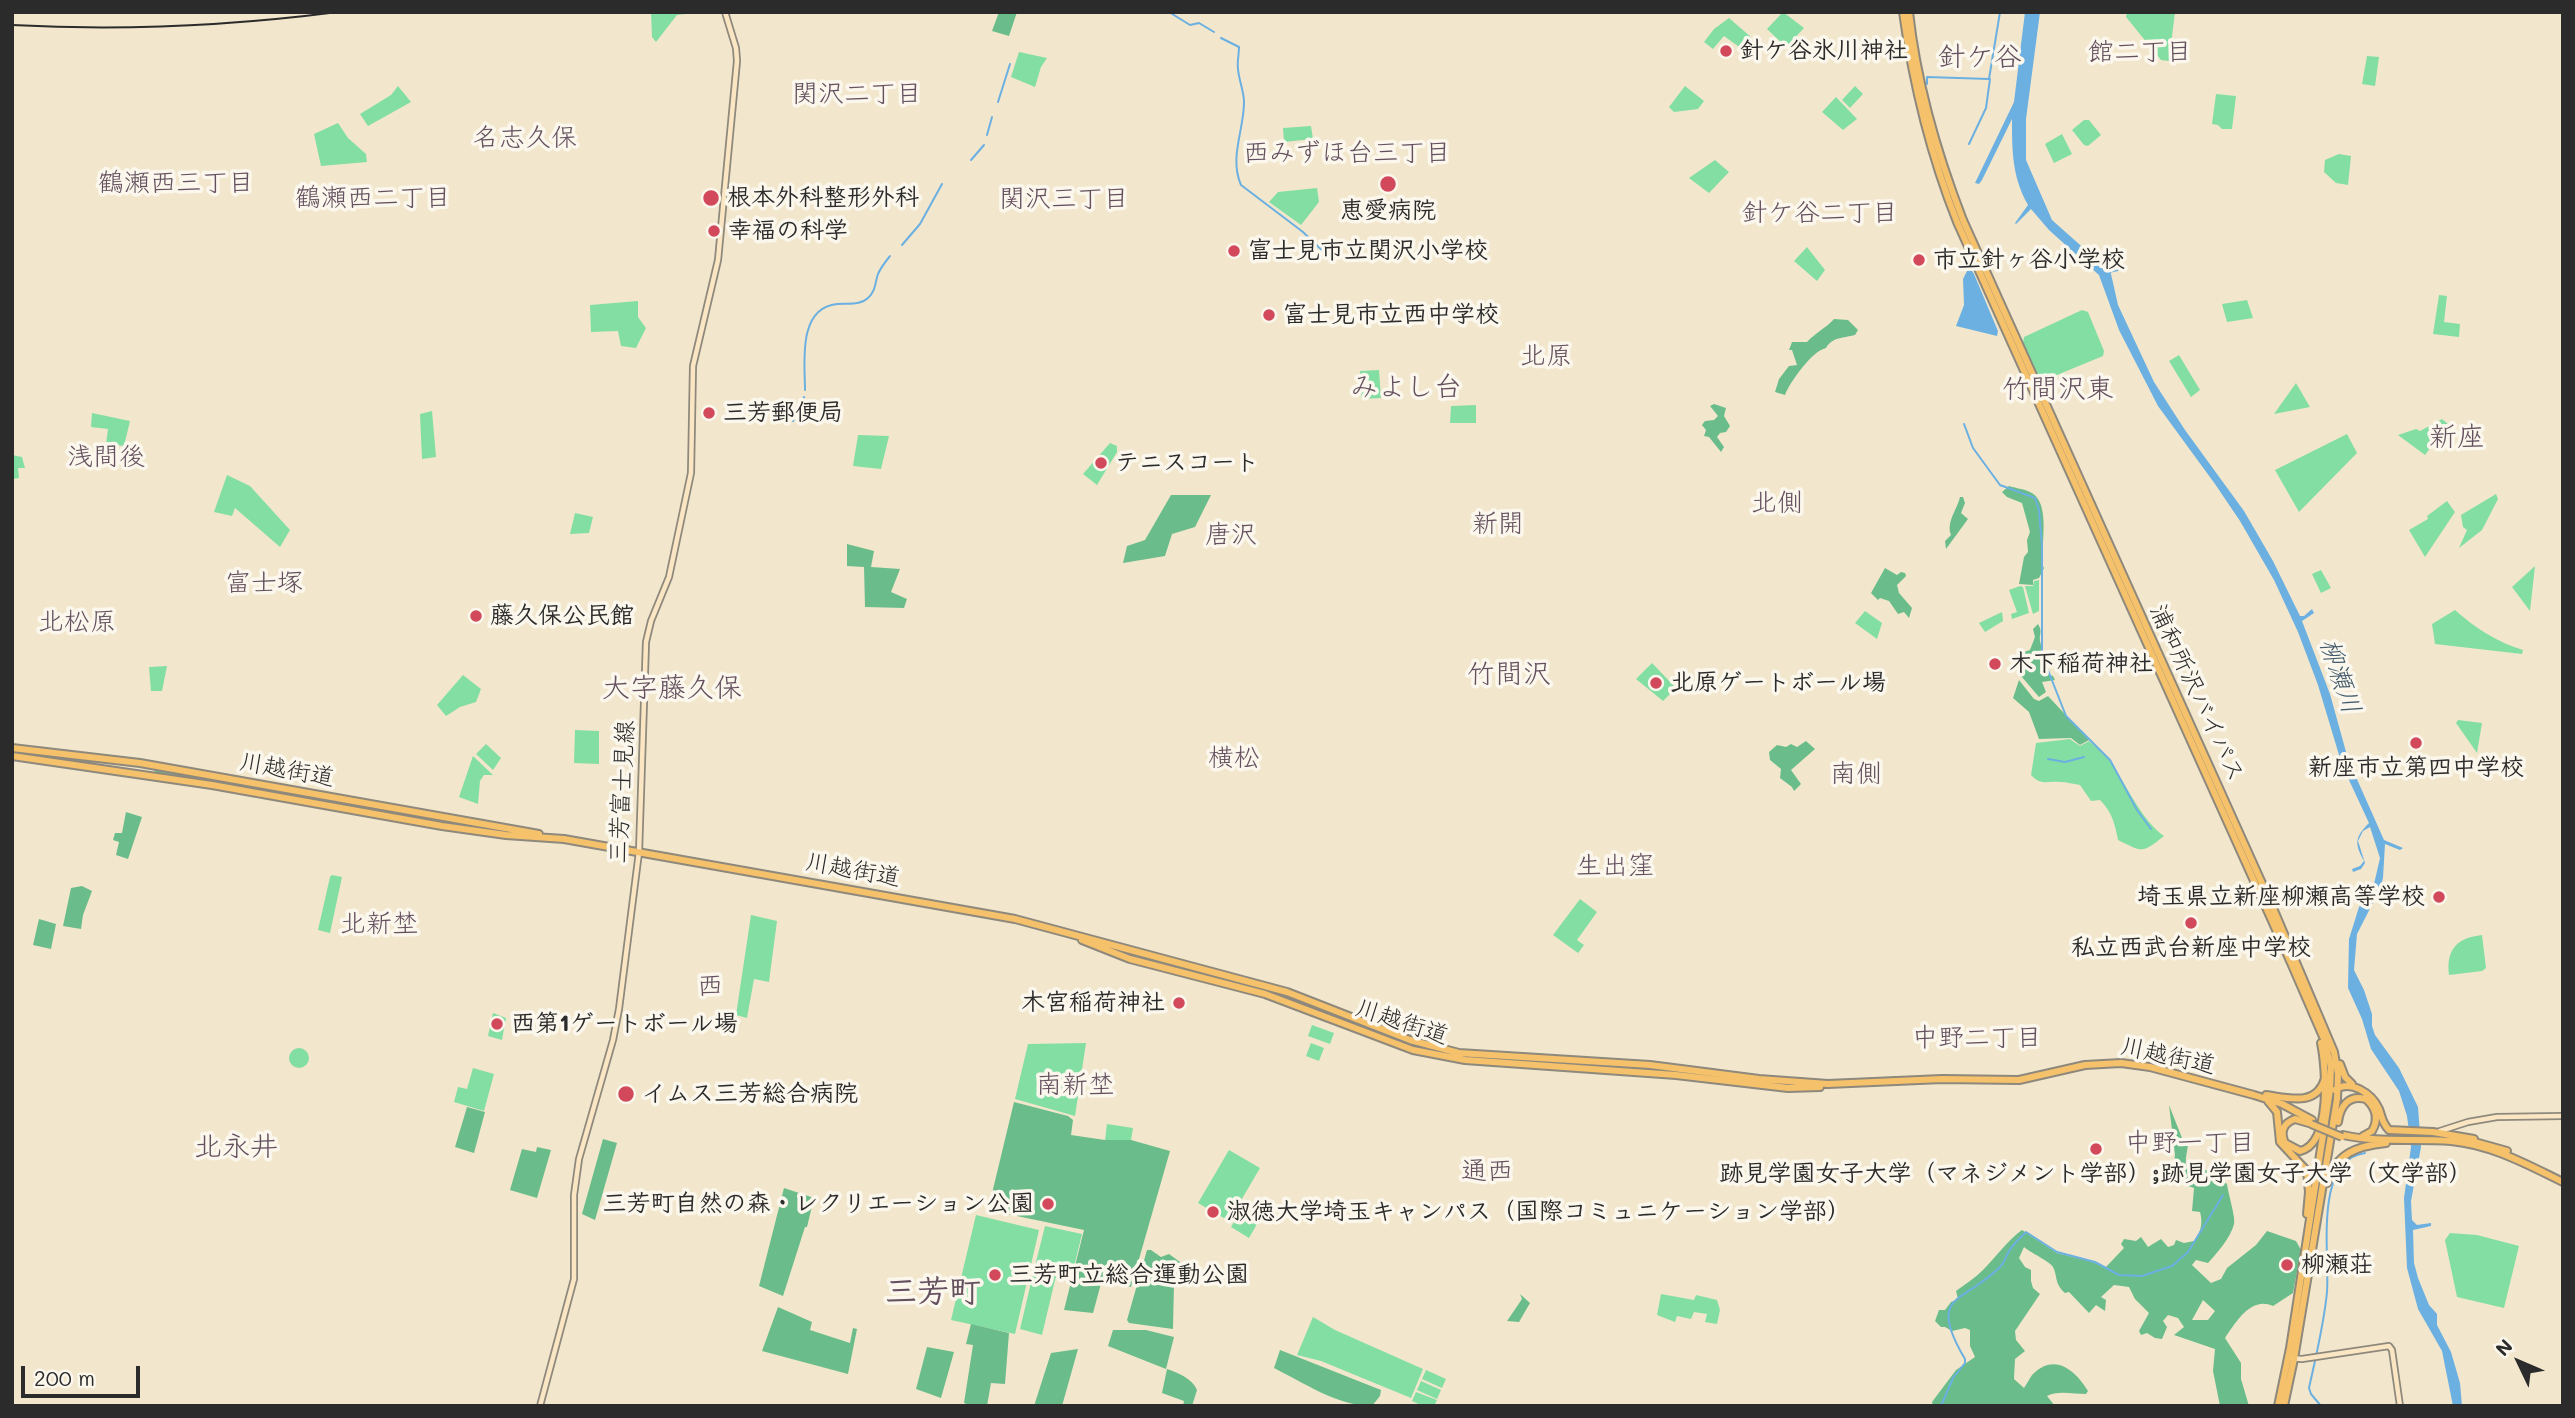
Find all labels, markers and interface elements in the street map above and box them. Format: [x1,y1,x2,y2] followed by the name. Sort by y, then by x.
[2088,36,2192,68] district label: 館二丁目
[1740,37,1908,65] place label: 針ケ谷氷川神社
[1938,40,2022,74] district label: 針ケ谷
[1718,43,1734,59] marker: 針ケ谷氷川神社
[792,78,922,110] district label: 関沢二丁目
[473,122,577,154] district label: 名志久保
[1243,137,1451,169] district label: 西みずほ台三丁目
[98,167,254,199] district label: 鶴瀬西三丁目
[1378,174,1398,194] marker: 恵愛病院
[295,182,451,214] district label: 鶴瀬西二丁目
[999,183,1129,215] district label: 関沢三丁目
[727,184,919,212] place label: 根本外科整形外科
[701,188,721,208] marker: 根本外科整形外科
[1340,197,1436,225] place label: 恵愛病院
[1742,197,1898,229] district label: 針ケ谷二丁目
[728,217,848,245] place label: 幸福の科学
[706,223,722,239] marker: 幸福の科学
[1248,237,1488,265] place label: 富士見市立関沢小学校
[1226,243,1242,259] marker: 富士見市立関沢小学校
[1933,246,2125,274] place label: 市立針ヶ谷小学校
[1911,252,1927,268] marker: 市立針ヶ谷小学校
[1283,301,1499,329] place label: 富士見市立西中学校
[1261,307,1277,323] marker: 富士見市立西中学校
[1520,340,1572,372] district label: 北原
[1350,370,1462,404] district label: みよし台
[2002,372,2114,406] district label: 竹間沢東
[723,399,843,427] place label: 三芳郵便局
[701,405,717,421] marker: 三芳郵便局
[2429,420,2485,454] district label: 新座
[67,441,145,473] district label: 浅間後
[1115,449,1259,477] place label: テニスコート
[1093,455,1109,471] marker: テニスコート
[1751,487,1803,519] district label: 北側
[1472,508,1524,540] district label: 新開
[1205,519,1257,551] district label: 唐沢
[225,567,303,599] district label: 富士塚
[2143,600,2251,786] street label: 浦和所沢バイパス
[490,602,634,630] place label: 藤久保公民館
[38,606,116,638] district label: 北松原
[468,608,484,624] marker: 藤久保公民館
[2313,634,2367,718] water label: 柳瀬川
[2009,650,2153,678] place label: 木下稲荷神社
[1987,656,2003,672] marker: 木下稲荷神社
[1467,657,1551,691] district label: 竹間沢
[1670,669,1886,697] place label: 北原ゲートボール場
[602,671,742,705] district label: 大字藤久保
[1648,675,1664,691] marker: 北原ゲートボール場
[604,719,640,865] street label: 三芳富士見線
[2408,735,2424,751] marker: 新座市立第四中学校
[1208,742,1260,774] district label: 横松
[237,747,337,793] street label: 川越街道
[2308,754,2524,782] place label: 新座市立第四中学校
[1830,758,1882,790] district label: 南側
[803,847,903,893] street label: 川越街道
[1576,850,1654,882] district label: 生出窪
[2137,883,2425,911] place label: 埼玉県立新座柳瀬高等学校
[2431,889,2447,905] marker: 埼玉県立新座柳瀬高等学校
[340,908,418,940] district label: 北新埜
[2183,915,2199,931] marker: 私立西武台新座中学校
[2071,934,2311,962] place label: 私立西武台新座中学校
[697,970,723,1002] district label: 西
[1021,989,1165,1017] place label: 木宮稲荷神社
[1352,993,1452,1051] street label: 川越街道
[1171,995,1187,1011] marker: 木宮稲荷神社
[511,1010,738,1038] place label: 西第1ゲートボール場
[489,1016,505,1032] marker: 西第1ゲートボール場
[1912,1022,2042,1054] district label: 中野二丁目
[2118,1032,2218,1080] street label: 川越街道
[1036,1069,1114,1101] district label: 南新埜
[642,1080,858,1108] place label: イムス三芳総合病院
[616,1084,636,1104] marker: イムス三芳総合病院
[2125,1127,2255,1159] district label: 中野一丁目
[194,1130,278,1164] district label: 北永井
[2088,1141,2104,1157] marker: 跡見学園女子大学（マネジメント学部）;跡見学園女子大学（文学部）
[1461,1155,1513,1187] district label: 通西
[1720,1160,2472,1188] place label: 跡見学園女子大学（マネジメント学部）;跡見学園女子大学（文学部）
[602,1190,1034,1218] place label: 三芳町自然の森・レクリエーション公園
[1040,1196,1056,1212] marker: 三芳町自然の森・レクリエーション公園
[1227,1198,1851,1226] place label: 淑徳大学埼玉キャンパス（国際コミュニケーション学部）
[1205,1204,1221,1220] marker: 淑徳大学埼玉キャンパス（国際コミュニケーション学部）
[2301,1251,2373,1279] place label: 柳瀬荘
[2279,1257,2295,1273] marker: 柳瀬荘
[1009,1261,1249,1289] place label: 三芳町立総合運動公園
[987,1267,1003,1283] marker: 三芳町立総合運動公園
[885,1273,981,1311] district label: 三芳町
[2484,1327,2554,1397] north arrow
[2490,1333,2518,1361] text: N
[24,1352,144,1396] scale bar
[34,1364,95,1391] text: 200 m

